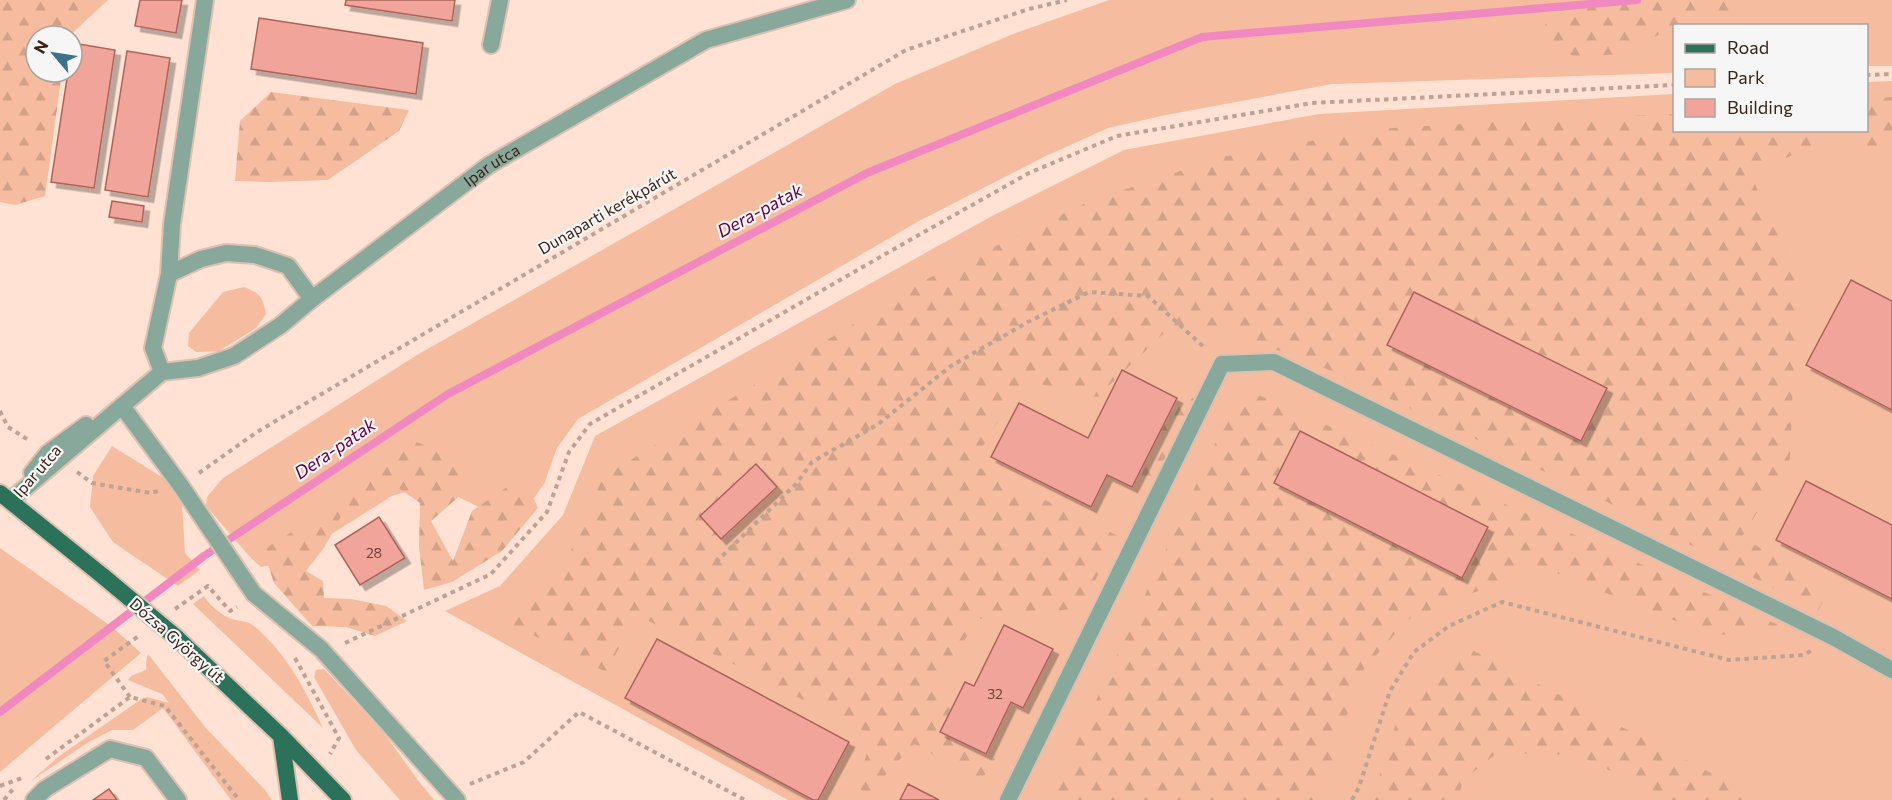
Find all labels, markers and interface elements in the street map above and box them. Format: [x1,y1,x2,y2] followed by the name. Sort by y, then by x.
[24,24,84,84] north arrow
[1673,24,1868,132] legend
[1727,36,1769,58] text: Road
[29,37,52,56] text: N
[1727,66,1765,88] text: Park
[1727,96,1793,118] text: Building
[459,139,523,190] street label: Ipar utca
[535,163,679,258] street label: Dunaparti kerékpárút
[713,178,807,242] water label: Dera-patak
[290,412,380,483] water label: Dera-patak
[9,441,65,501] street label: Ipar utca
[366,544,382,561] house number: 28
[126,593,229,686] street label: Dózsa György út
[987,685,1003,702] house number: 32

